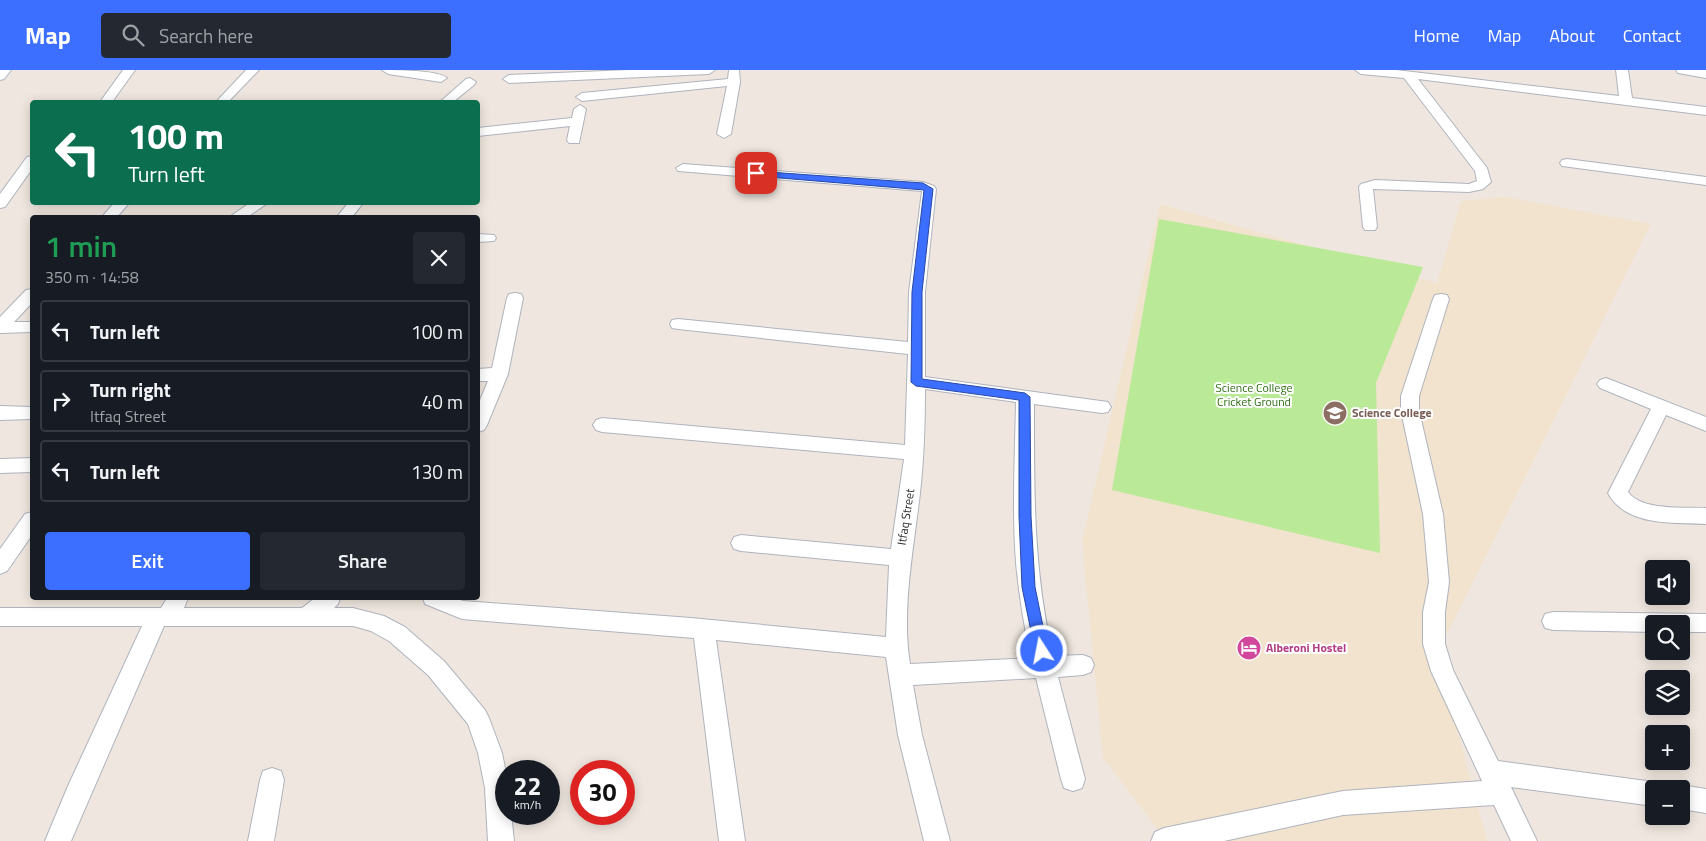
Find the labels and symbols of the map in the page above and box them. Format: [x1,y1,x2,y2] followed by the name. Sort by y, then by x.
[735,152,777,194] pin
[1215,378,1293,411] park label: Science College Cricket Ground
[1322,400,1348,426] school or university icon: Science College
[1352,403,1432,422] place label: Science College
[892,486,919,547] street label: Itfaq Street
[1015,624,1067,676] position arrow
[1236,635,1262,661] hotel icon: Alberoni Hostel
[1266,638,1346,657] place label: Alberoni Hostel
[570,760,635,825] speed limit sign: 30

